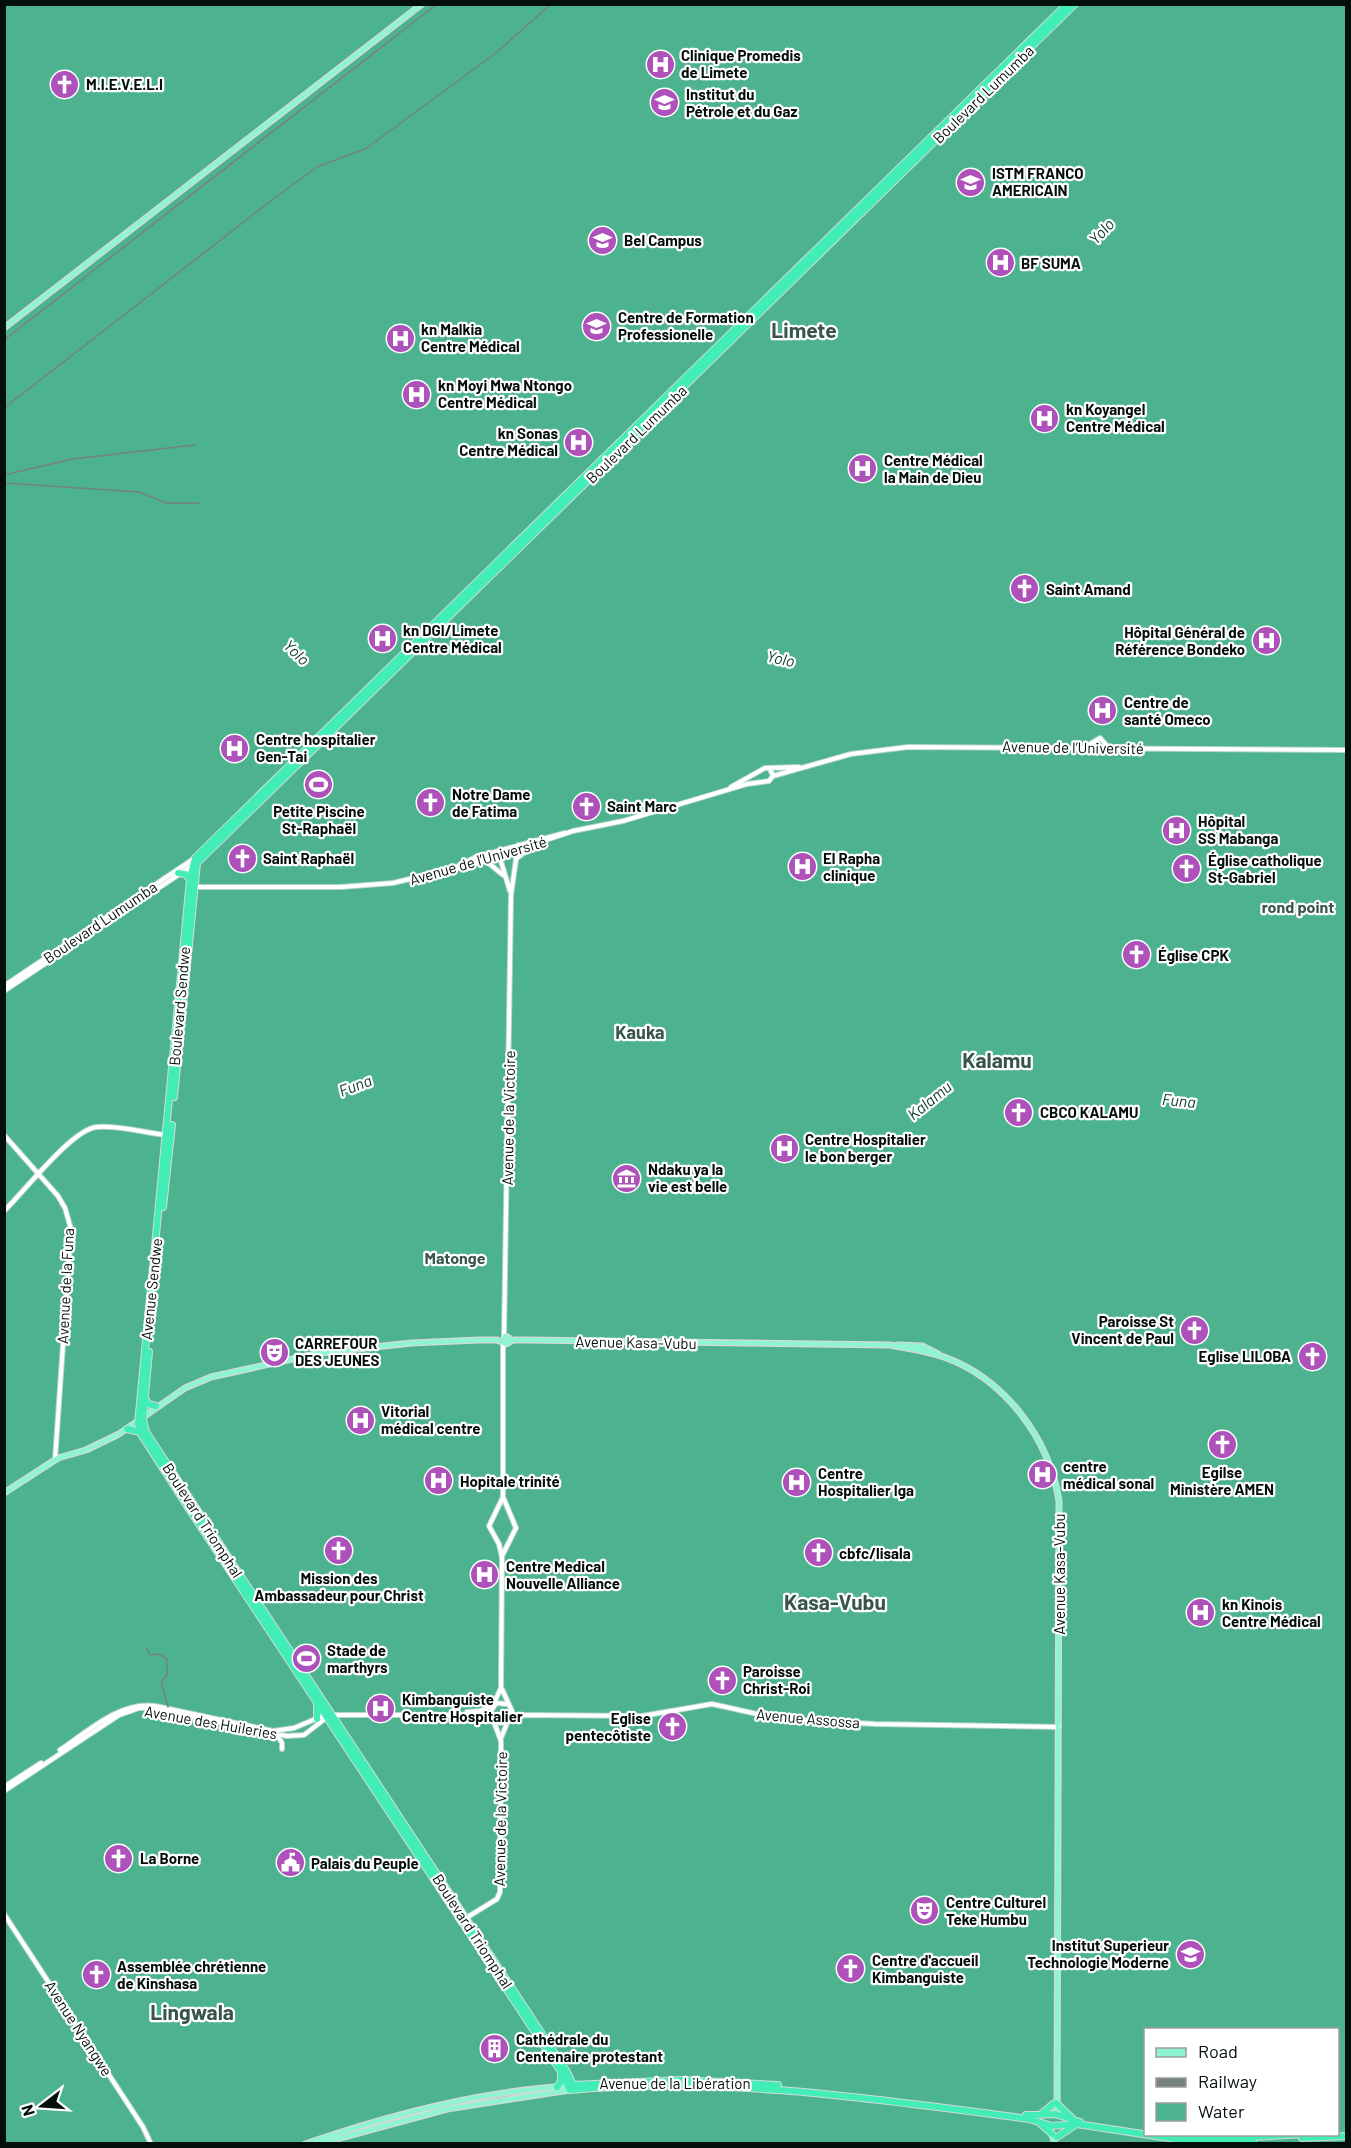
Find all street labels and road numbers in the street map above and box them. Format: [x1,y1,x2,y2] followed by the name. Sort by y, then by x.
[929,41,1037,147] street label: Boulevard Lumumba
[582,381,690,487] street label: Boulevard Lumumba
[1002,737,1144,757] street label: Avenue de l’Université
[407,832,549,888] street label: Avenue de l’Université
[40,877,160,967] street label: Boulevard Lumumba
[165,946,193,1066] street label: Boulevard Sendwe
[498,1050,518,1186] street label: Avenue de la Victoire
[53,1228,77,1344] street label: Avenue de la Funa
[137,1237,165,1341] street label: Avenue Sendwe
[575,1332,697,1352] street label: Avenue Kasa-Vubu
[159,1459,247,1581] street label: Boulevard Triomphal
[1050,1513,1068,1635] street label: Avenue Kasa-Vubu
[143,1701,279,1743] street label: Avenue des Huileries
[755,1705,861,1731] street label: Avenue Assossa
[490,1751,510,1887] street label: Avenue de la Victoire
[429,1870,517,1992] street label: Boulevard Triomphal
[42,1977,116,2079] street label: Avenue Nyangwe
[600,2074,750,2092] street label: Avenue de la Libération

